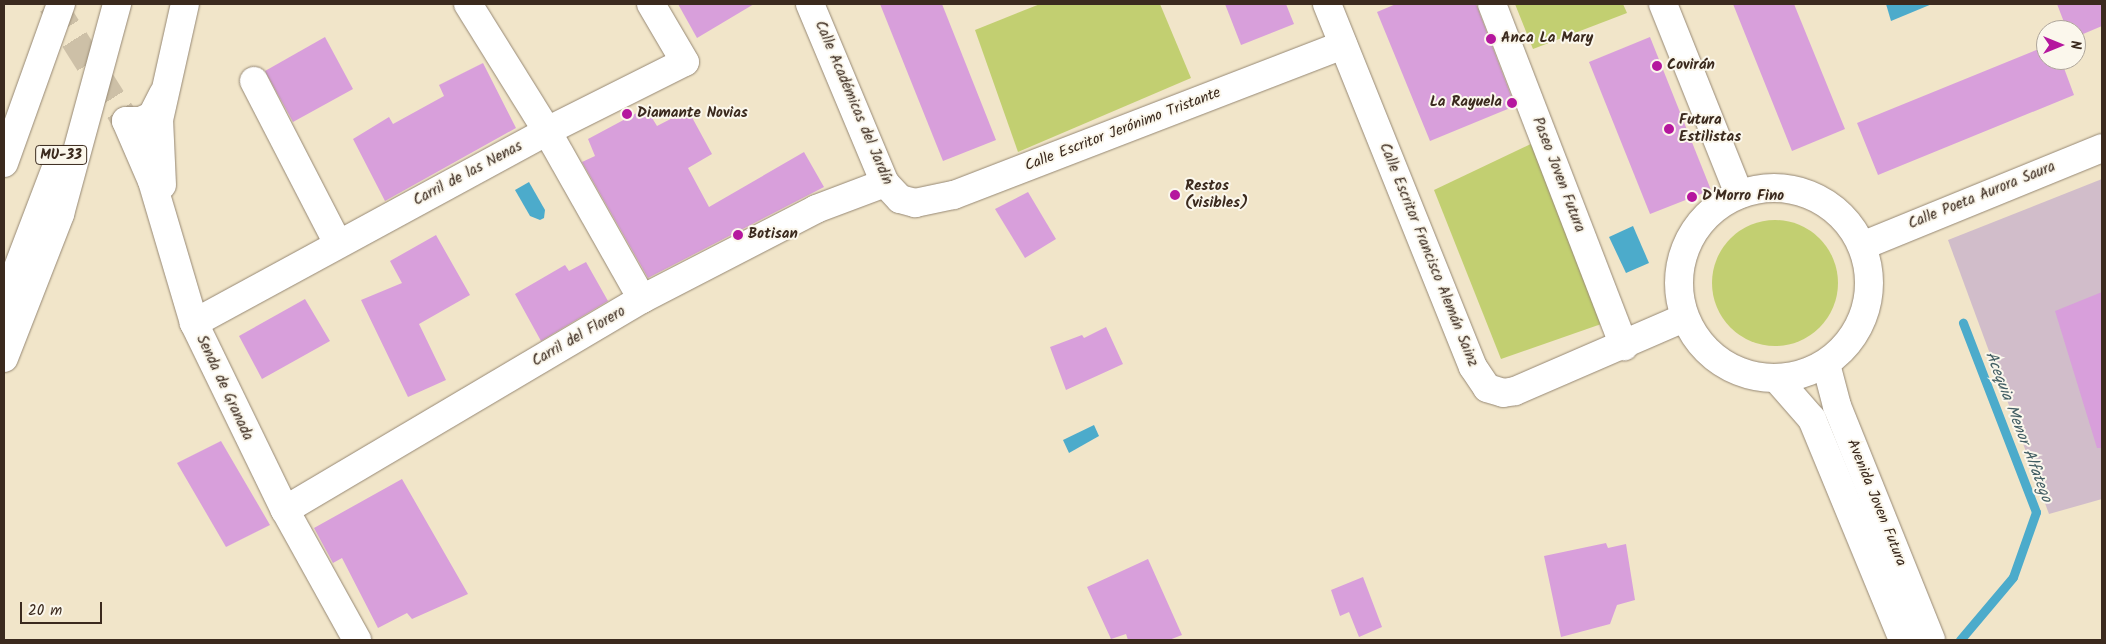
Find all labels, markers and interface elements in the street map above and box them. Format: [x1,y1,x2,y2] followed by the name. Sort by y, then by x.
[810,18,896,188] street label: Calle Académicas del Jardín
[2036,20,2086,70] north arrow
[1501,30,1593,48] place label: Anca La Mary
[1485,33,1497,45] marker: Anca La Mary
[2064,41,2086,49] text: N
[1667,57,1715,75] place label: Covirán
[1651,60,1663,72] marker: Covirán
[1023,84,1223,176] street label: Calle Escritor Jerónimo Tristante
[1430,94,1502,112] place label: La Rayuela
[1506,97,1518,109] marker: La Rayuela
[637,105,748,123] place label: Diamante Novias
[621,108,633,120] marker: Diamante Novias
[1679,111,1741,146] place label: Futura Estilistas
[1528,115,1588,235] street label: Paseo Joven Futura
[1663,123,1675,135] marker: Futura Estilistas
[410,138,526,210] street label: Carril de las Nenas
[1375,140,1481,370] street label: Calle Escritor Francisco Alemán Sainz
[35,144,87,166] road number: MU-33
[1906,158,2058,234] street label: Calle Poeta Aurora Saura
[1185,177,1248,212] place label: Restos (visibles)
[1702,188,1784,206] place label: D'Morro Fino
[1169,189,1181,201] marker: Restos (visibles)
[1686,191,1698,203] marker: D'Morro Fino
[748,226,798,244] place label: Botisan
[732,229,744,241] marker: Botisan
[529,303,629,371] street label: Carril del Florero
[192,332,256,444] street label: Senda de Granada
[1980,349,2056,505] water label: Acequia Menor Alfatego
[1842,437,1910,569] street label: Avenida Joven Futura
[22,592,105,624] scale bar
[28,599,62,623] text: 20 m

